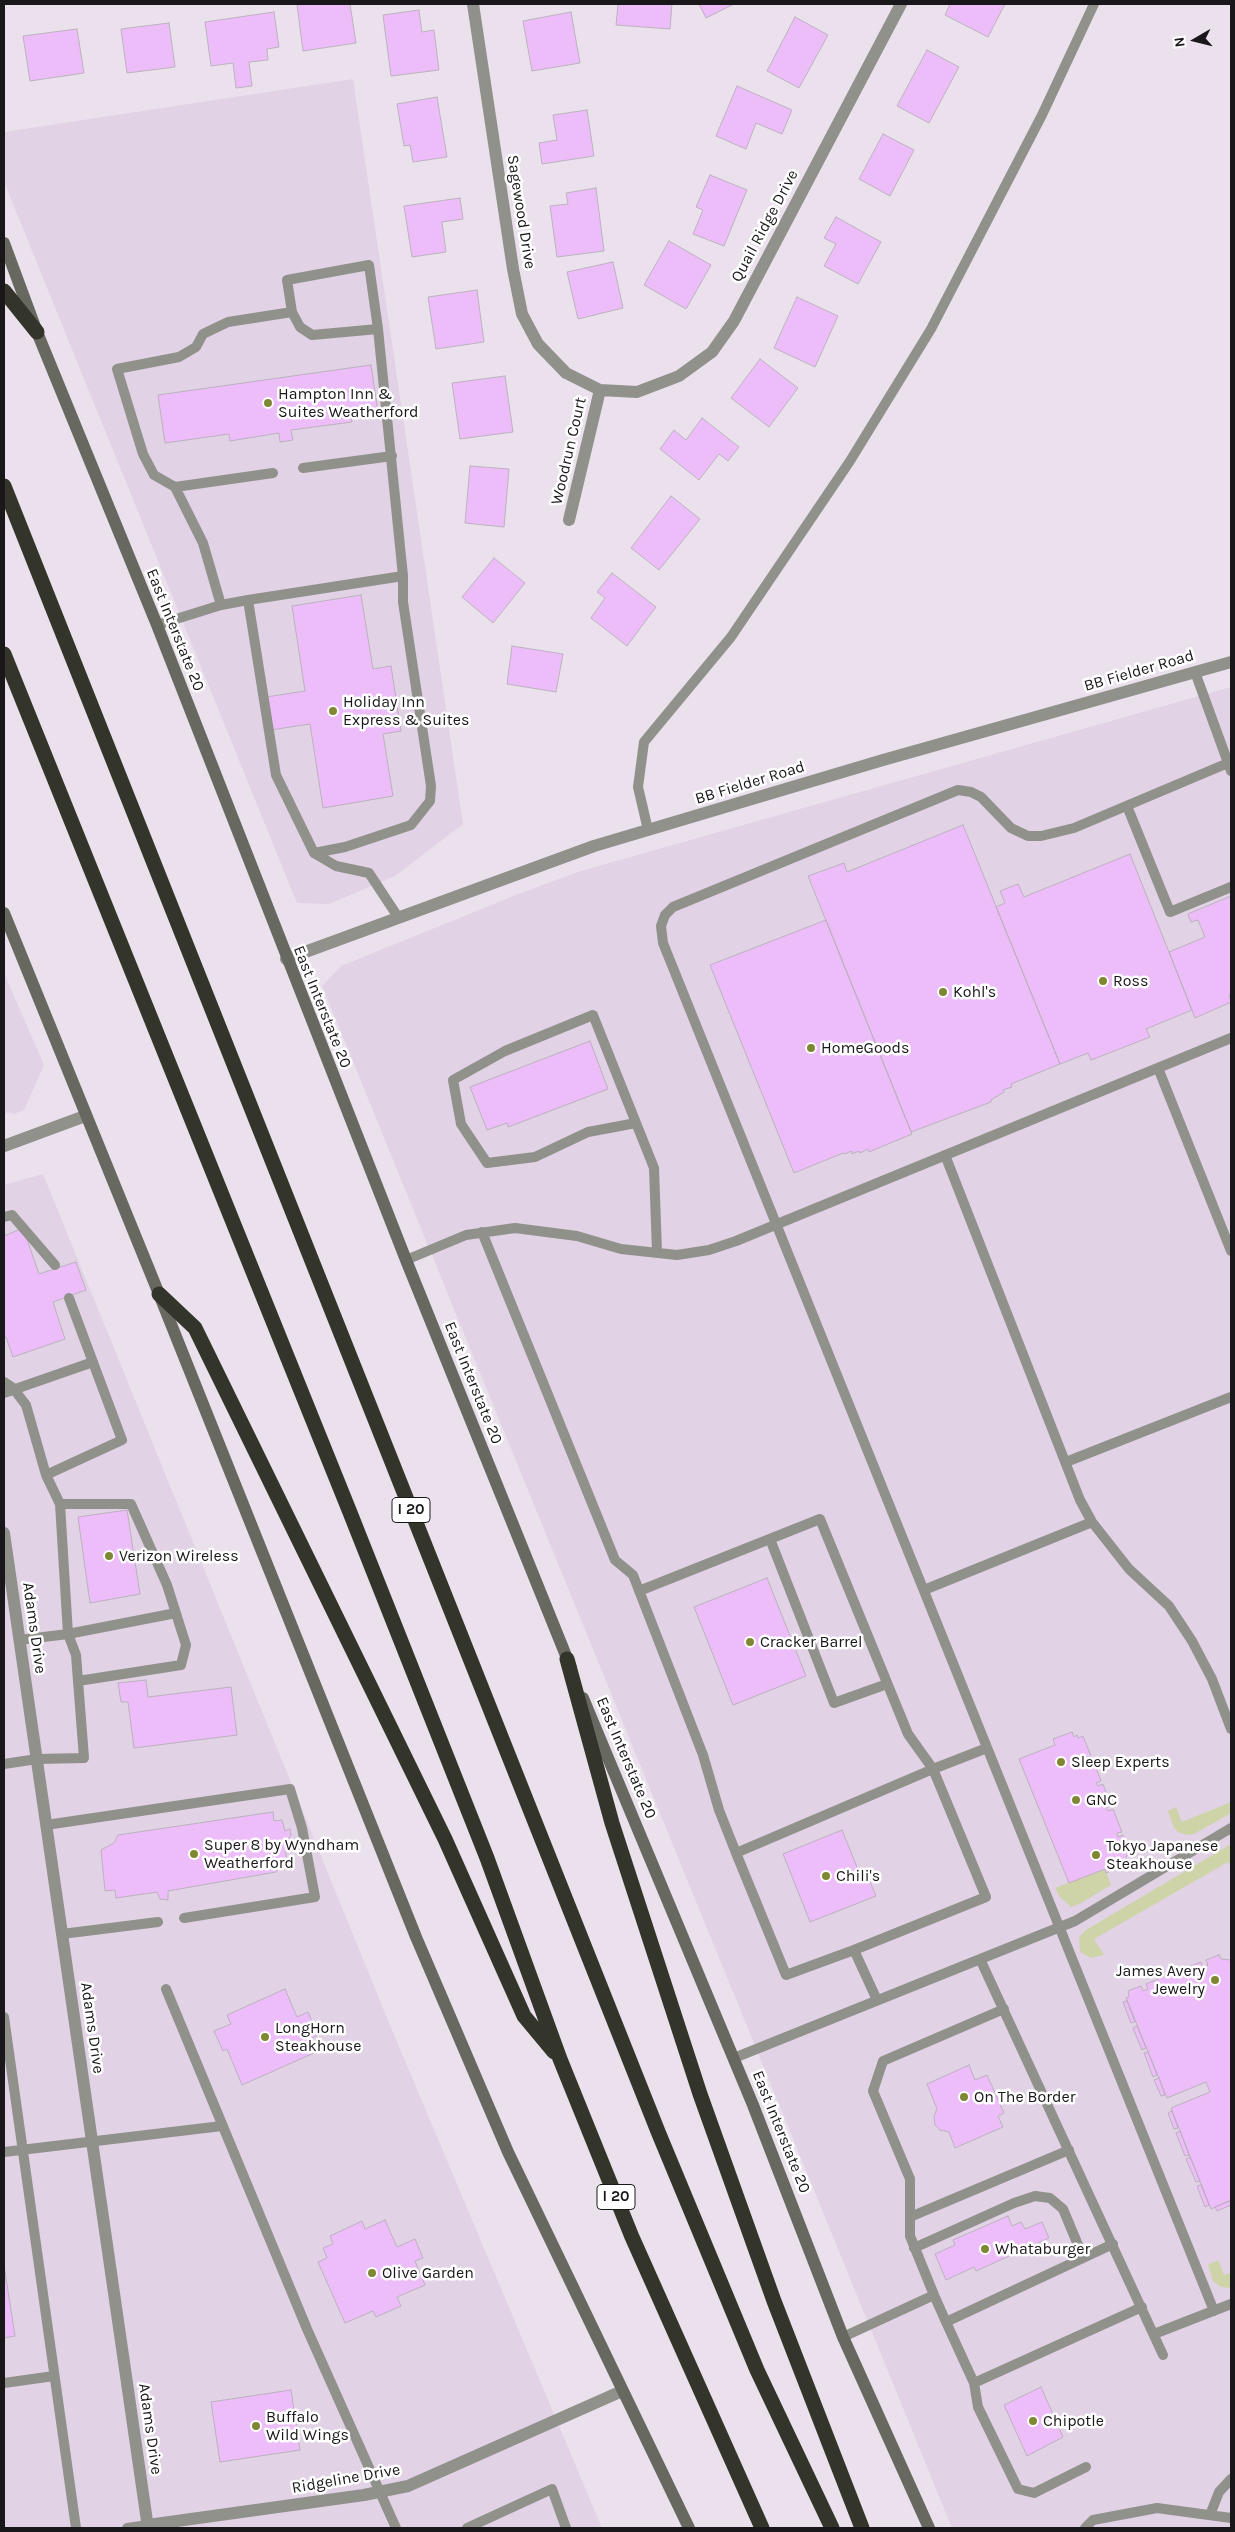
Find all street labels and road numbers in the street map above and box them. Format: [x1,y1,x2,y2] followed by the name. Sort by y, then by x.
[502,153,540,271] street label: Sagewood Drive
[727,167,803,285] street label: Quail Ridge Drive
[547,395,591,507] street label: Woodrun Court
[142,566,208,694] street label: East Interstate 20
[1082,646,1196,696] street label: BB Fielder Road
[693,757,807,809] street label: BB Fielder Road
[289,943,355,1071] street label: East Interstate 20
[440,1319,506,1447] street label: East Interstate 20
[392,1498,430,1522] road number: I 20
[18,1581,50,1675] street label: Adams Drive
[592,1694,660,1822] street label: East Interstate 20
[76,1981,108,2075] street label: Adams Drive
[748,2068,814,2196] street label: East Interstate 20
[597,2184,635,2210] road number: I 20
[134,2382,166,2476] street label: Adams Drive
[290,2460,402,2498] street label: Ridgeline Drive

